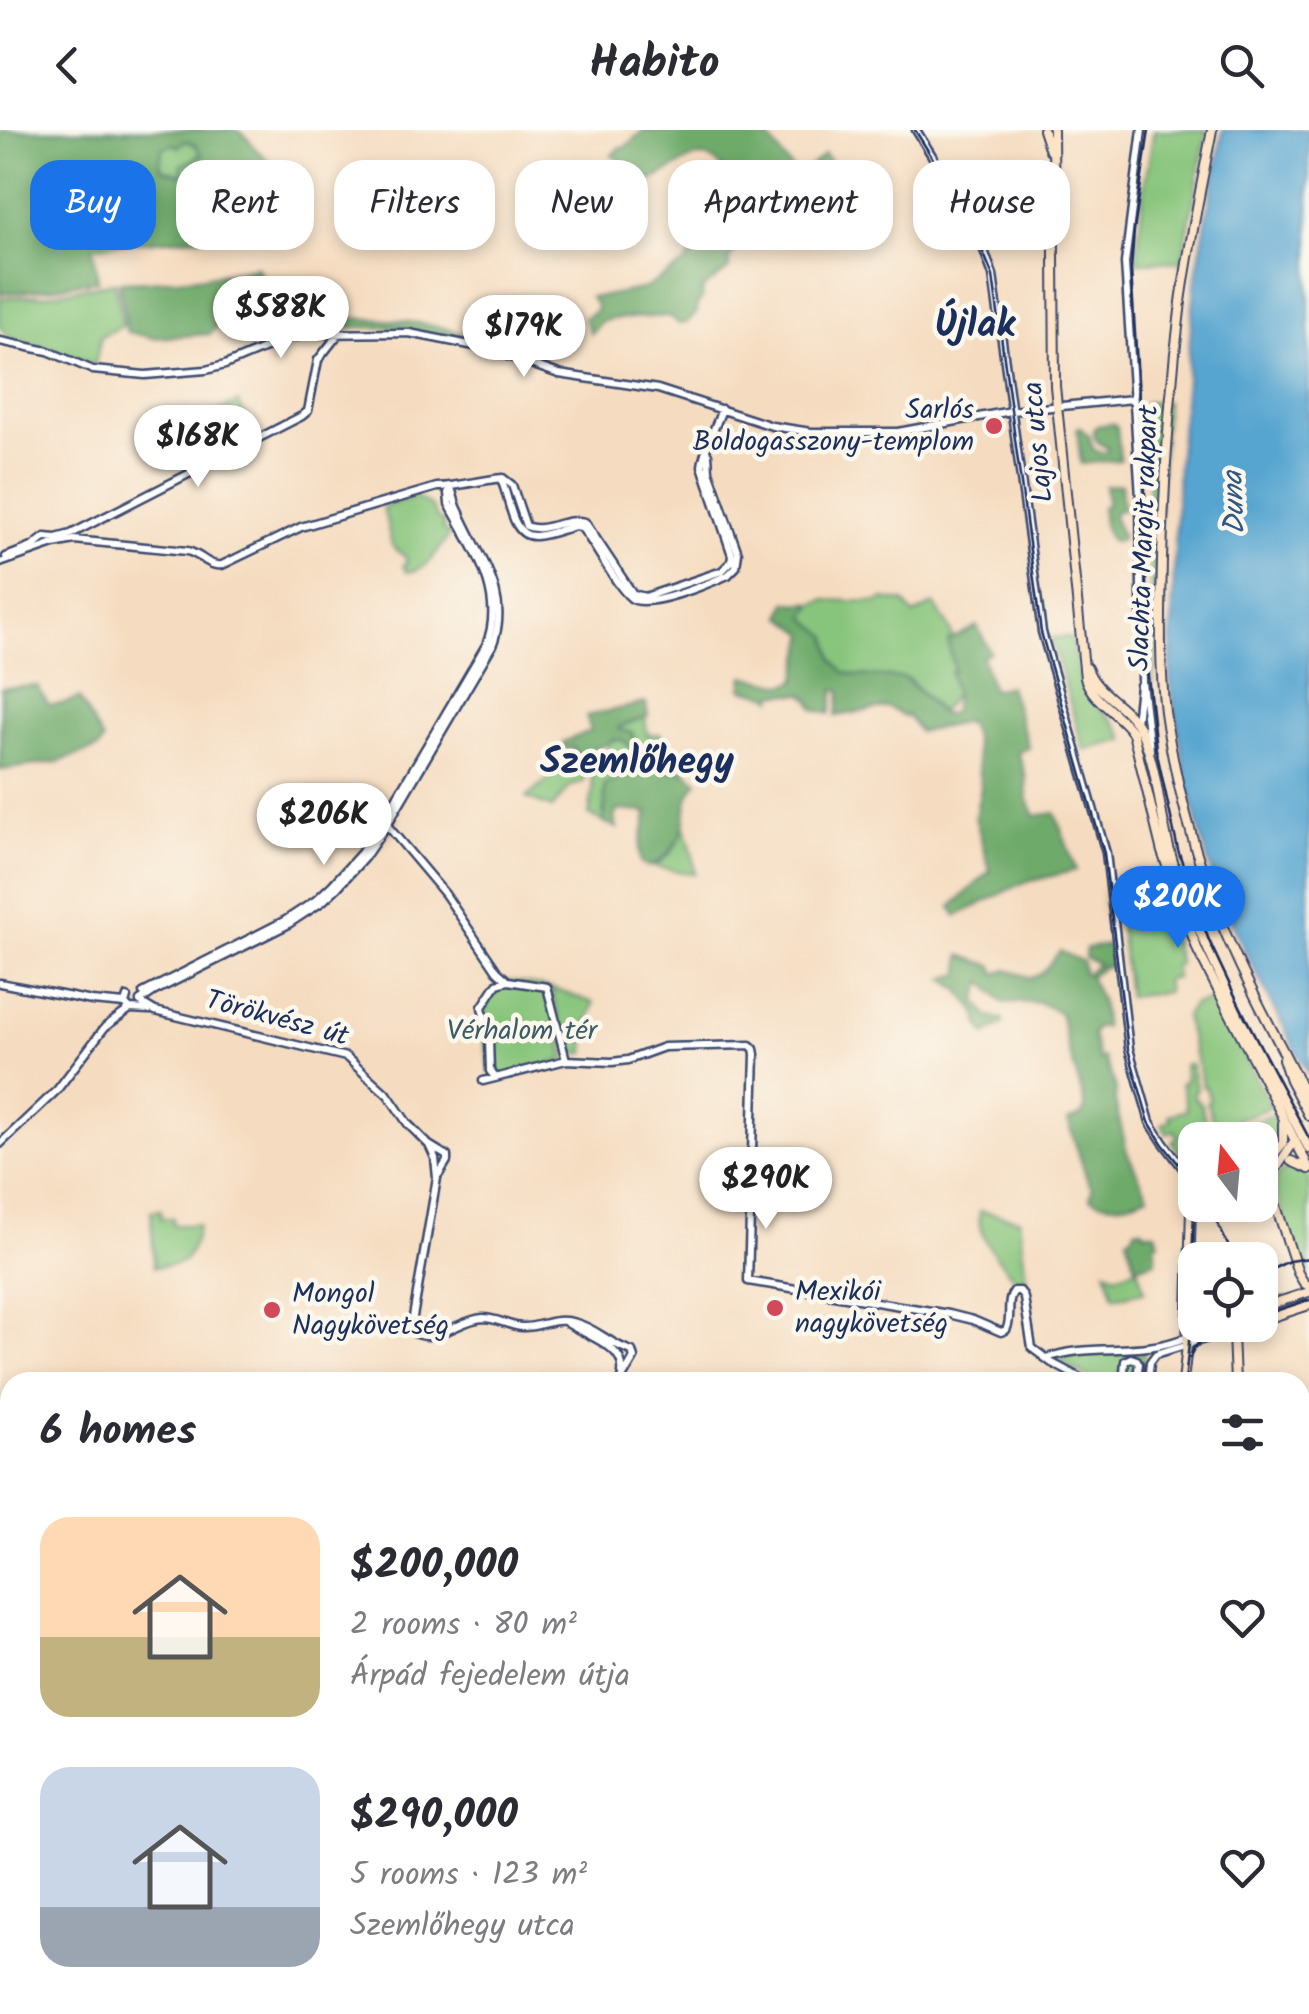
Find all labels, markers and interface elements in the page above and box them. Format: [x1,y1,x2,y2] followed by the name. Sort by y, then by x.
[589,29,720,101] text: Habito
[40,38,95,93] icon: back
[1214,38,1269,93] icon: search
[30,160,156,250] chip: Buy
[176,160,314,250] chip: Rent
[334,160,495,250] chip: Filters
[515,160,648,250] chip: New
[668,160,893,250] chip: Apartment
[913,160,1070,250] chip: House
[211,276,351,361] pin: $588K
[235,283,327,334] text: $588K
[454,295,594,380] pin: $179K
[935,296,1016,356] district label: Újlak
[484,302,564,353] text: $179K
[1011,380,1067,504] street label: Lajos utca
[693,388,974,465] place label: Sarlós Boldogasszony-templom
[1118,403,1172,672] street label: Slachta Margit rakpart
[128,405,268,490] pin: $168K
[156,412,240,463] text: $168K
[983,415,1005,437] marker: Sarlós Boldogasszony-templom
[1210,468,1260,536] water label: Duna
[540,733,734,793] district label: Szemlőhegy
[254,783,394,868] pin: $206K
[279,790,369,841] text: $206K
[1108,866,1248,951] pin: $200K
[1133,873,1223,924] text: $200K
[200,978,355,1060] street label: Törökvész út
[447,1009,599,1054] park label: Vérhalom tér
[1178,1122,1278,1222] north arrow
[1178,1122,1278,1342] map controls
[696,1147,836,1232] pin: $290K
[721,1154,811,1205] text: $290K
[1178,1242,1278,1342] button: locate
[795,1270,948,1347] place label: Mexikói nagykövetség
[292,1272,449,1349] place label: Mongol Nagykövetség
[764,1297,786,1319] marker: Mexikói nagykövetség
[261,1299,283,1321] marker: Mongol Nagykövetség
[40,1399,196,1466] text: 6 homes
[1215,1405,1270,1460] icon: filters
[350,1533,518,1600] text: $200,000
[120,1557,240,1677] icon: home
[1215,1590,1270,1645] icon: heart
[350,1600,577,1651] text: 2 rooms · 80 m²
[350,1651,630,1702] text: Árpád fejedelem útja
[350,1783,518,1850] text: $290,000
[120,1807,240,1927] icon: home
[1215,1840,1270,1895] icon: heart
[350,1850,587,1901] text: 5 rooms · 123 m²
[350,1901,575,1952] text: Szemlőhegy utca

